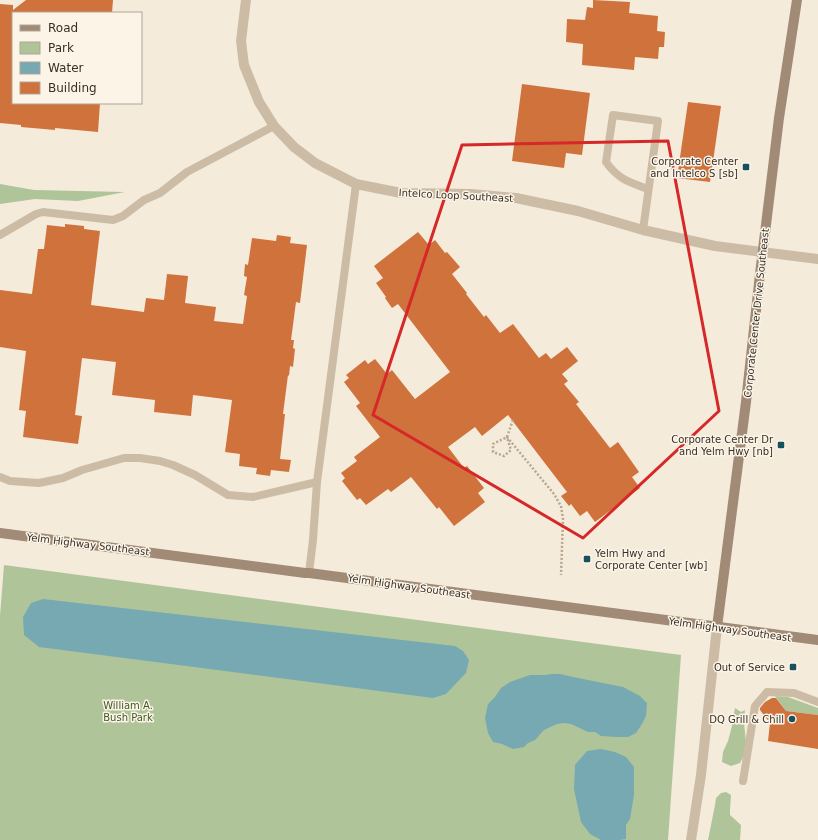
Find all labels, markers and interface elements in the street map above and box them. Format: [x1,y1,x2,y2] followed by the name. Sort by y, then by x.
[12,12,142,104] legend
[48,21,78,35] text: Road
[48,41,74,55] text: Park
[48,61,84,75] text: Water
[48,81,97,95] text: Building
[650,156,739,179] place label: Corporate Center and Intelco S [sb]
[741,162,751,172] marker: Corporate Center and Intelco S [sb]
[398,187,514,204] street label: Intelco Loop Southeast
[742,228,771,398] street label: Corporate Center Drive Southeast
[671,434,774,457] place label: Corporate Center Dr and Yelm Hwy [nb]
[776,440,786,450] marker: Corporate Center Dr and Yelm Hwy [nb]
[25,531,150,557] street label: Yelm Highway Southeast
[594,548,707,571] place label: Yelm Hwy and Corporate Center [wb]
[582,554,592,564] marker: Yelm Hwy and Corporate Center [wb]
[346,572,471,601] street label: Yelm Highway Southeast
[667,615,792,644] street label: Yelm Highway Southeast
[714,662,785,673] place label: Out of Service
[788,662,798,672] marker: Out of Service
[103,700,153,723] park label: William A. Bush Park
[709,714,784,725] place label: DQ Grill & Chill
[787,714,797,724] marker: DQ Grill & Chill

